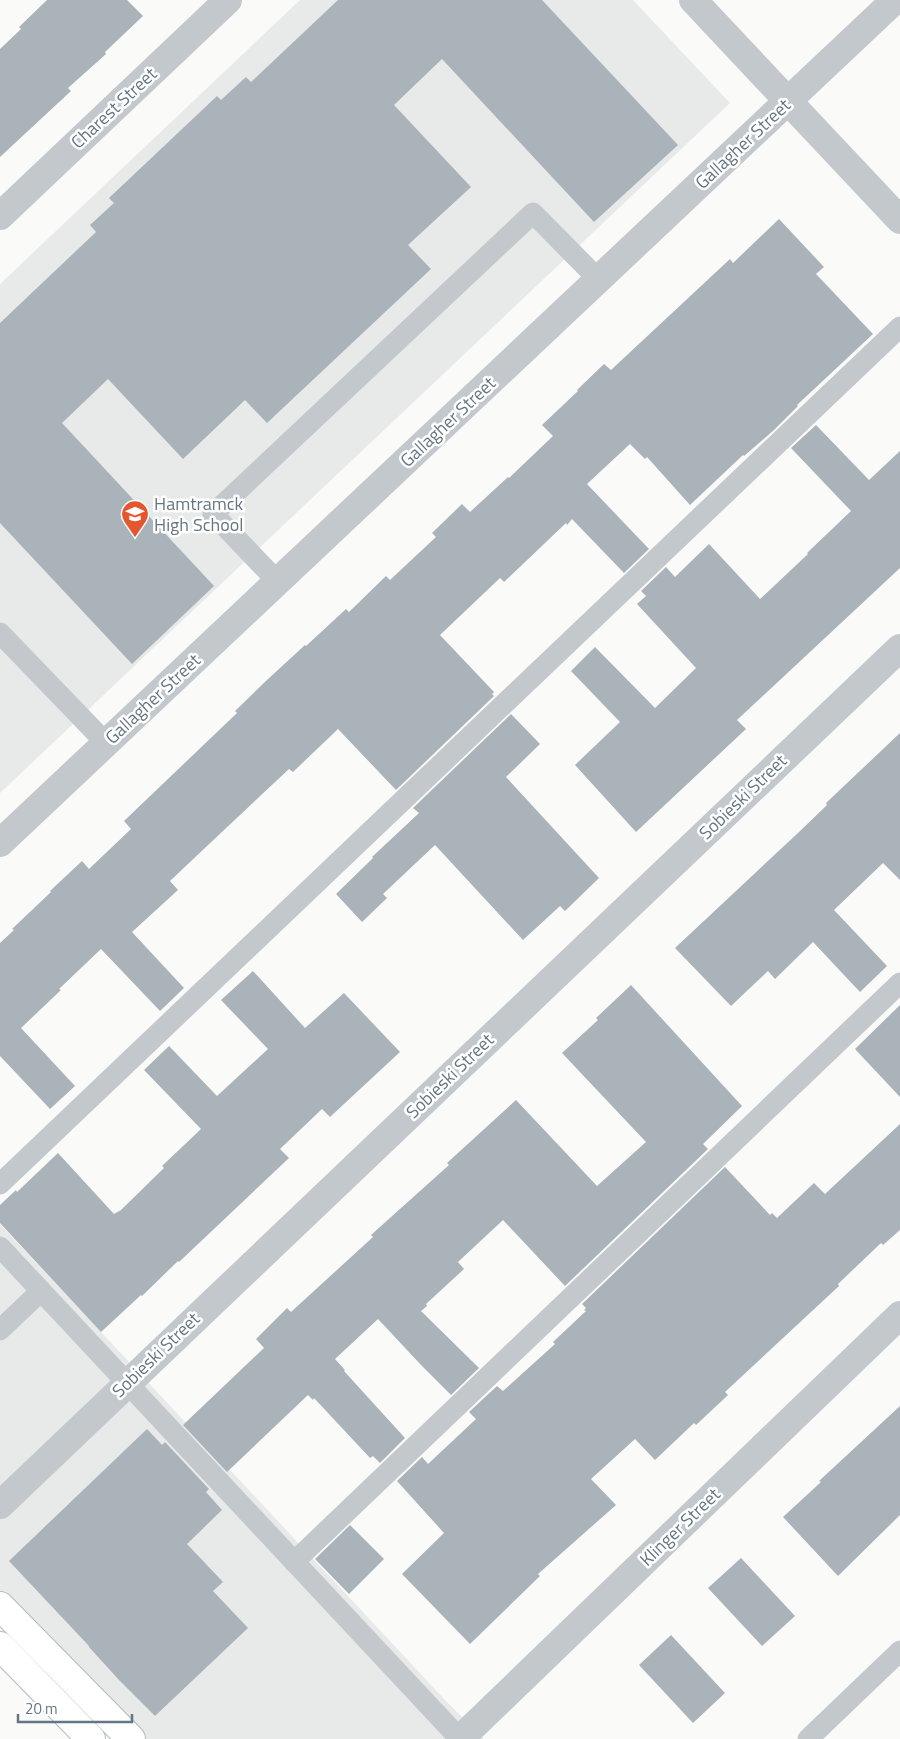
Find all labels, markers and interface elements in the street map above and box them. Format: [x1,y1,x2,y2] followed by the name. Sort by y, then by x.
[65,60,163,155] street label: Charest Street
[689,92,797,195] street label: Gallagher Street
[394,370,502,473] street label: Gallagher Street
[154,490,244,538] place label: Hamtramck High School
[120,499,150,538] school or university icon: Hamtramck High School
[99,647,207,750] street label: Gallagher Street
[693,747,793,846] street label: Sobieski Street
[400,1026,500,1125] street label: Sobieski Street
[106,1305,206,1404] street label: Sobieski Street
[633,1481,727,1572] street label: Klinger Street
[18,1692,131,1724] scale bar
[25,1697,58,1720] text: 20 m

